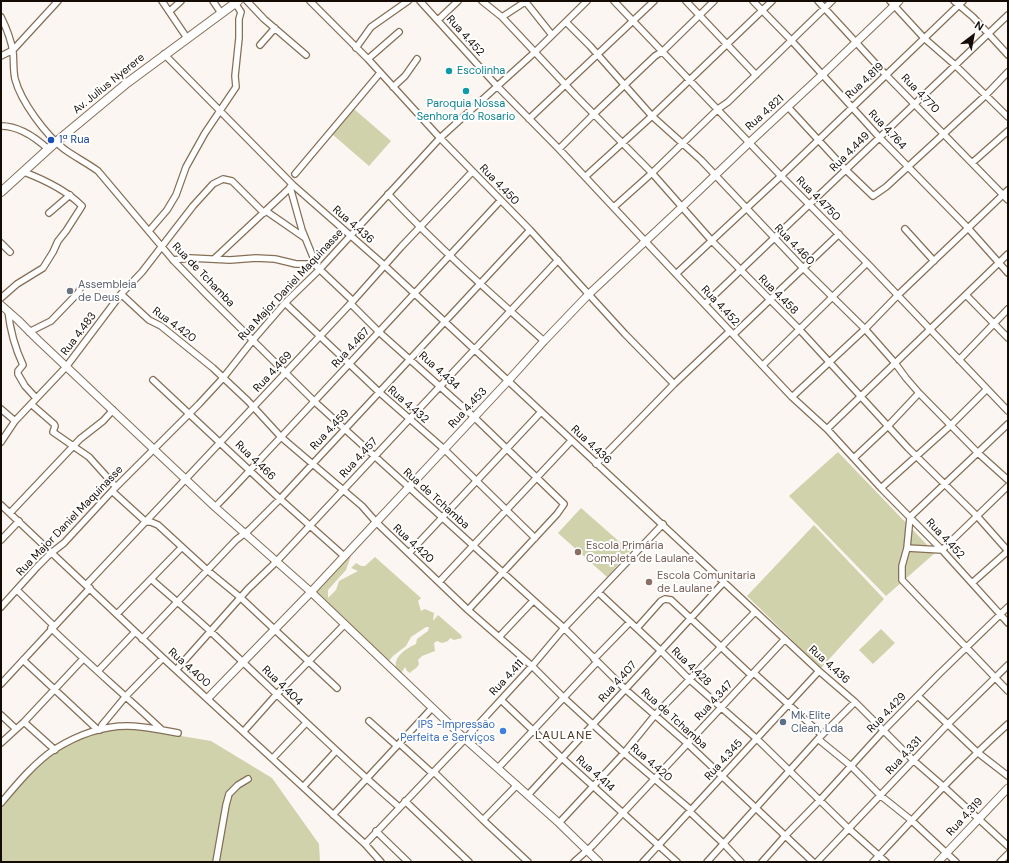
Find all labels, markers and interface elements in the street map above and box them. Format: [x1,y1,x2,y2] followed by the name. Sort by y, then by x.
[443,13,487,59] street label: Rua 4.452
[953,16,993,56] north arrow
[972,18,986,34] text: N
[70,51,148,117] street label: Av. Julius Nyerere
[843,60,887,102] street label: Rua 4.819
[457,64,505,78] place label: Escolinha
[444,66,454,76] marker: Escolinha
[898,72,942,116] street label: Rua 4.770
[461,86,471,96] marker: Paroquia Nossa Senhora do Rosario
[743,92,787,134] street label: Rua 4.821
[417,97,515,123] place label: Paroquia Nossa Senhora do Rosario
[865,107,909,153] street label: Rua 4.764
[827,129,873,175] street label: Rua 4.449
[59,133,89,147] place label: 1ª Rua
[46,135,56,145] marker: 1ª Rua
[476,162,522,208] street label: Rua 4.450
[793,174,843,224] street label: Rua 4.4750
[330,203,376,247] street label: Rua 4.436
[771,222,817,268] street label: Rua 4.460
[236,226,346,344] street label: Rua Major Daniel Maquinasse
[169,240,237,310] street label: Rua de Tchamba
[755,272,801,318] street label: Rua 4.458
[78,278,137,304] place label: Assembleia de Deus
[698,283,742,329] street label: Rua 4.452
[65,286,75,296] marker: Assembleia de Deus
[149,305,199,345] street label: Rua 4.420
[59,310,99,358] street label: Rua 4.483
[329,325,373,371] street label: Rua 4.467
[251,349,295,395] street label: Rua 4.469
[416,349,462,393] street label: Rua 4.434
[385,384,431,426] street label: Rua 4.432
[446,385,490,431] street label: Rua 4.453
[308,407,352,453] street label: Rua 4.459
[568,423,614,467] street label: Rua 4.436
[337,435,381,481] street label: Rua 4.457
[232,439,278,483] street label: Rua 4.466
[14,463,126,579] street label: Rua Major Daniel Maquinasse
[400,466,472,532] street label: Rua de Tchamba
[923,516,967,562] street label: Rua 4.452
[390,522,436,566] street label: Rua 4.420
[586,539,694,565] place label: Escola Primária Completa de Laulane
[573,547,583,557] marker: Escola Primária Completa de Laulane
[657,569,755,595] place label: Escola Comunitaria de Laulane
[644,577,654,587] marker: Escola Comunitaria de Laulane
[806,643,852,687] street label: Rua 4.436
[668,645,714,689] street label: Rua 4.428
[165,646,213,690] street label: Rua 4.400
[487,657,527,699] street label: Rua 4.411
[596,659,640,705] street label: Rua 4.407
[259,663,305,709] street label: Rua 4.404
[692,678,736,724] street label: Rua 4.347
[638,686,710,752] street label: Rua de Tchamba
[865,690,909,736] street label: Rua 4.429
[791,709,843,735] place label: Mk Elite Clean, Lda
[778,717,788,727] marker: Mk Elite Clean, Lda
[400,718,495,744] place label: IPS -Impressão Perfeita e Serviços
[498,726,508,736] marker: IPS -Impressão Perfeita e Serviços
[535,729,593,743] district label: LAULANE
[883,734,925,778] street label: Rua 4.331
[702,737,746,783] street label: Rua 4.345
[627,741,675,785] street label: Rua 4.420
[573,753,617,795] street label: Rua 4.414
[944,795,986,839] street label: Rua 4.319

